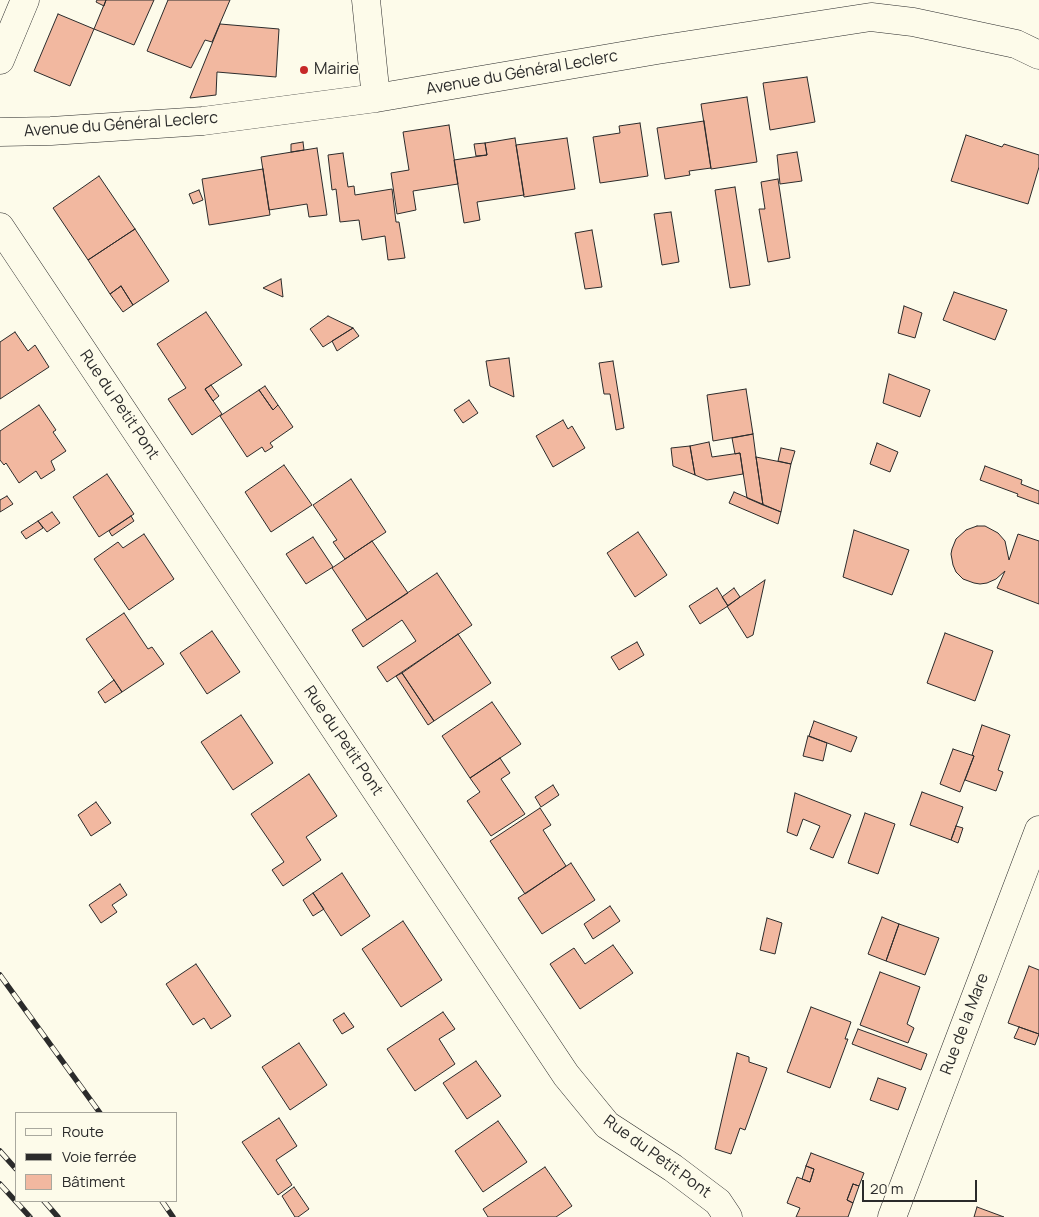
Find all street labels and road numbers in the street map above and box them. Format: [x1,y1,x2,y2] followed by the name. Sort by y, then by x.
[425,47,619,99] street label: Avenue du Général Leclerc
[23,109,219,141] street label: Avenue du Général Leclerc
[75,347,163,463] street label: Rue du Petit Pont
[299,683,387,799] street label: Rue du Petit Pont
[937,970,993,1078] street label: Rue de la Mare
[600,1112,714,1202] street label: Rue du Petit Pont

